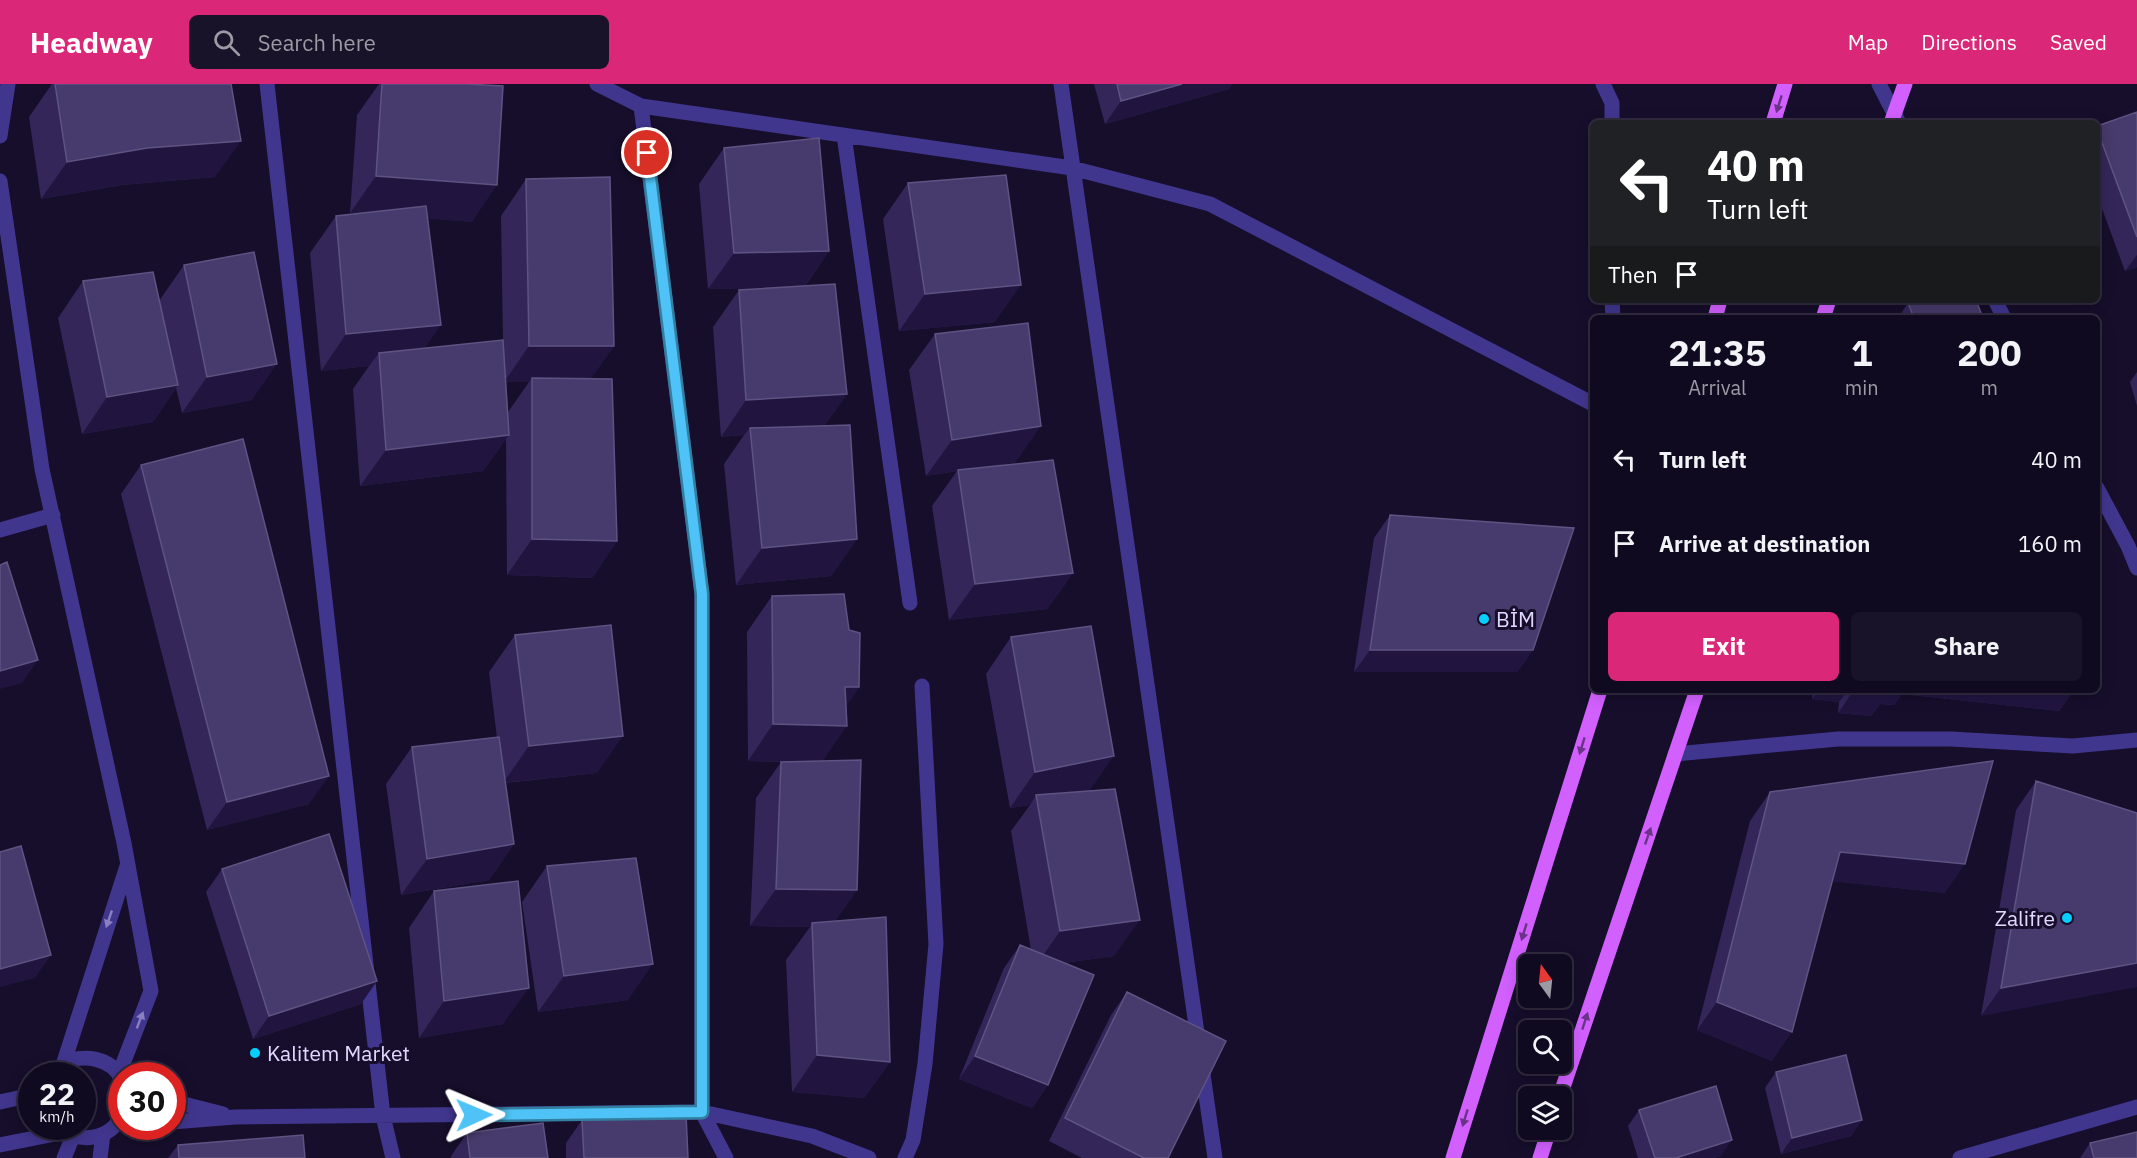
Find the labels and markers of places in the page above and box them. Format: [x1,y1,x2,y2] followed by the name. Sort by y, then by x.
[621,127,672,178] pin
[1496,605,1535,633] place label: BİM
[1477,612,1491,626] marker: BİM
[1995,904,2055,932] place label: Zalifre
[2060,911,2074,925] marker: Zalifre
[267,1039,410,1067] place label: Kalitem Market
[248,1046,262,1060] marker: Kalitem Market

